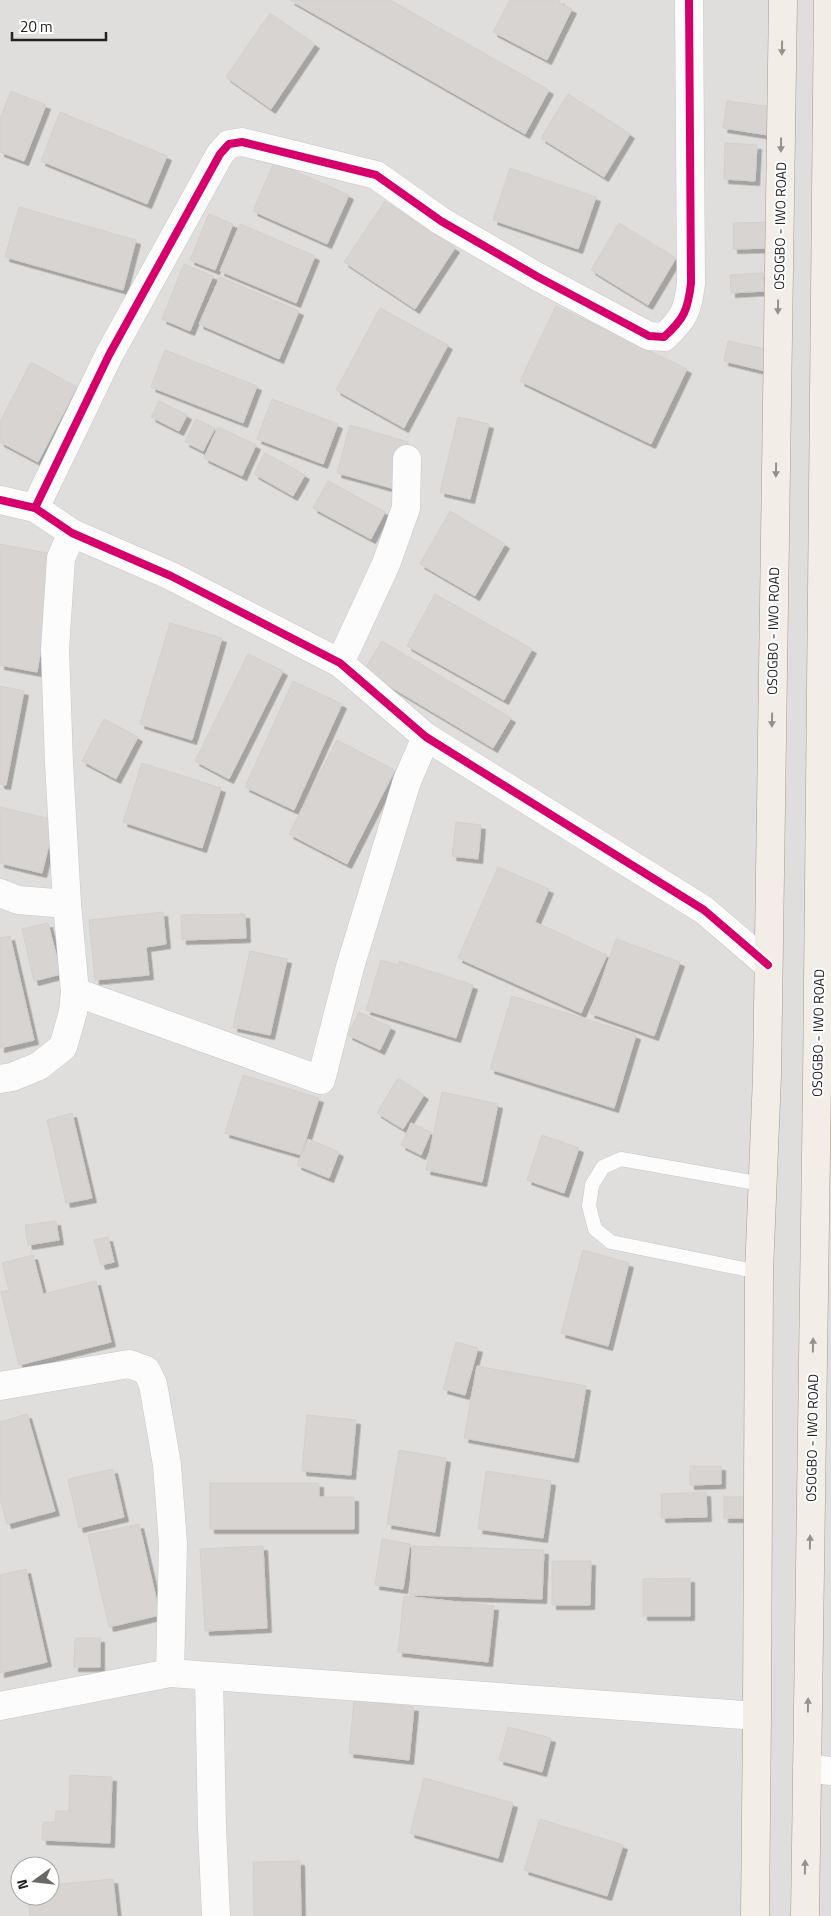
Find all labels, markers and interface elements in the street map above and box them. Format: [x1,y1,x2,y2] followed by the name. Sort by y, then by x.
[12,10,106,42] scale bar
[20,15,53,38] text: 20 m
[778,40,786,56] one-way arrow
[777,137,785,153] one-way arrow
[768,162,791,290] street label: OSOGBO - IWO ROAD
[774,300,782,316] one-way arrow
[772,462,780,478] one-way arrow
[761,567,784,695] street label: OSOGBO - IWO ROAD
[768,712,776,728] one-way arrow
[806,969,829,1097] street label: OSOGBO - IWO ROAD
[809,1337,817,1353] one-way arrow
[800,1374,823,1502] street label: OSOGBO - IWO ROAD
[806,1534,814,1550] one-way arrow
[804,1697,812,1713] one-way arrow
[10,1856,60,1906] north arrow
[802,1859,810,1875] one-way arrow
[11,1877,33,1892] text: N

